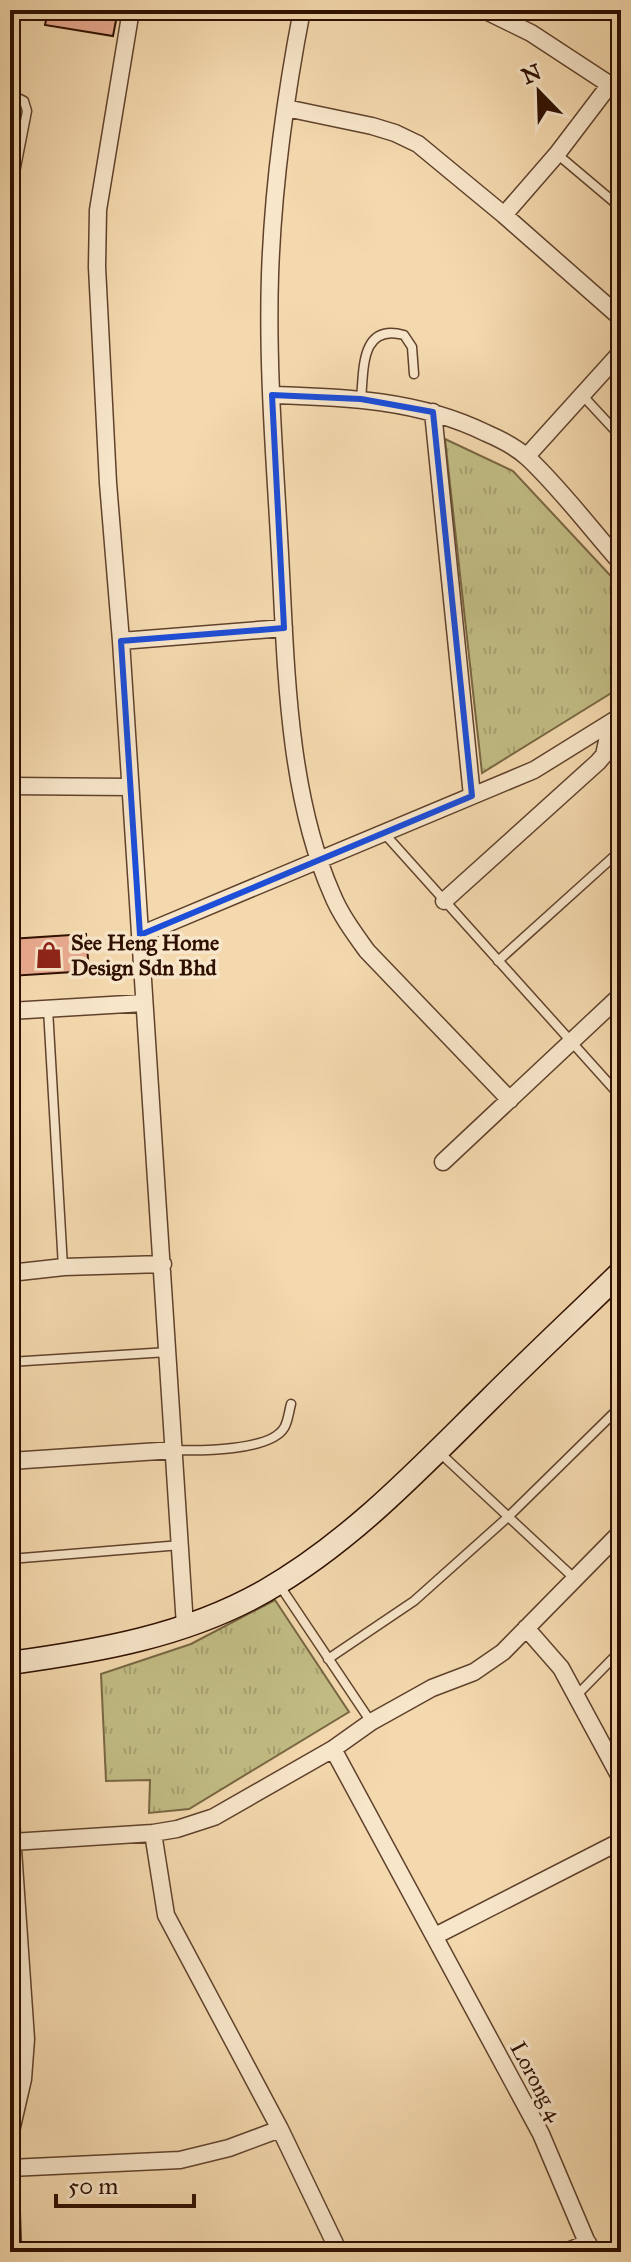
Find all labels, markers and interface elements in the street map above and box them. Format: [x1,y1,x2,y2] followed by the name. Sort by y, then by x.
[499,52,579,132] north arrow
[518,58,546,90] text: N
[71,929,219,981] place label: See Heng Home Design Sdn Bhd
[34,940,64,970] shop icon: See Heng Home Design Sdn Bhd
[504,2037,569,2126] street label: Lorong 4
[56,2158,194,2208] scale bar
[68,2171,118,2201] text: 50 m

